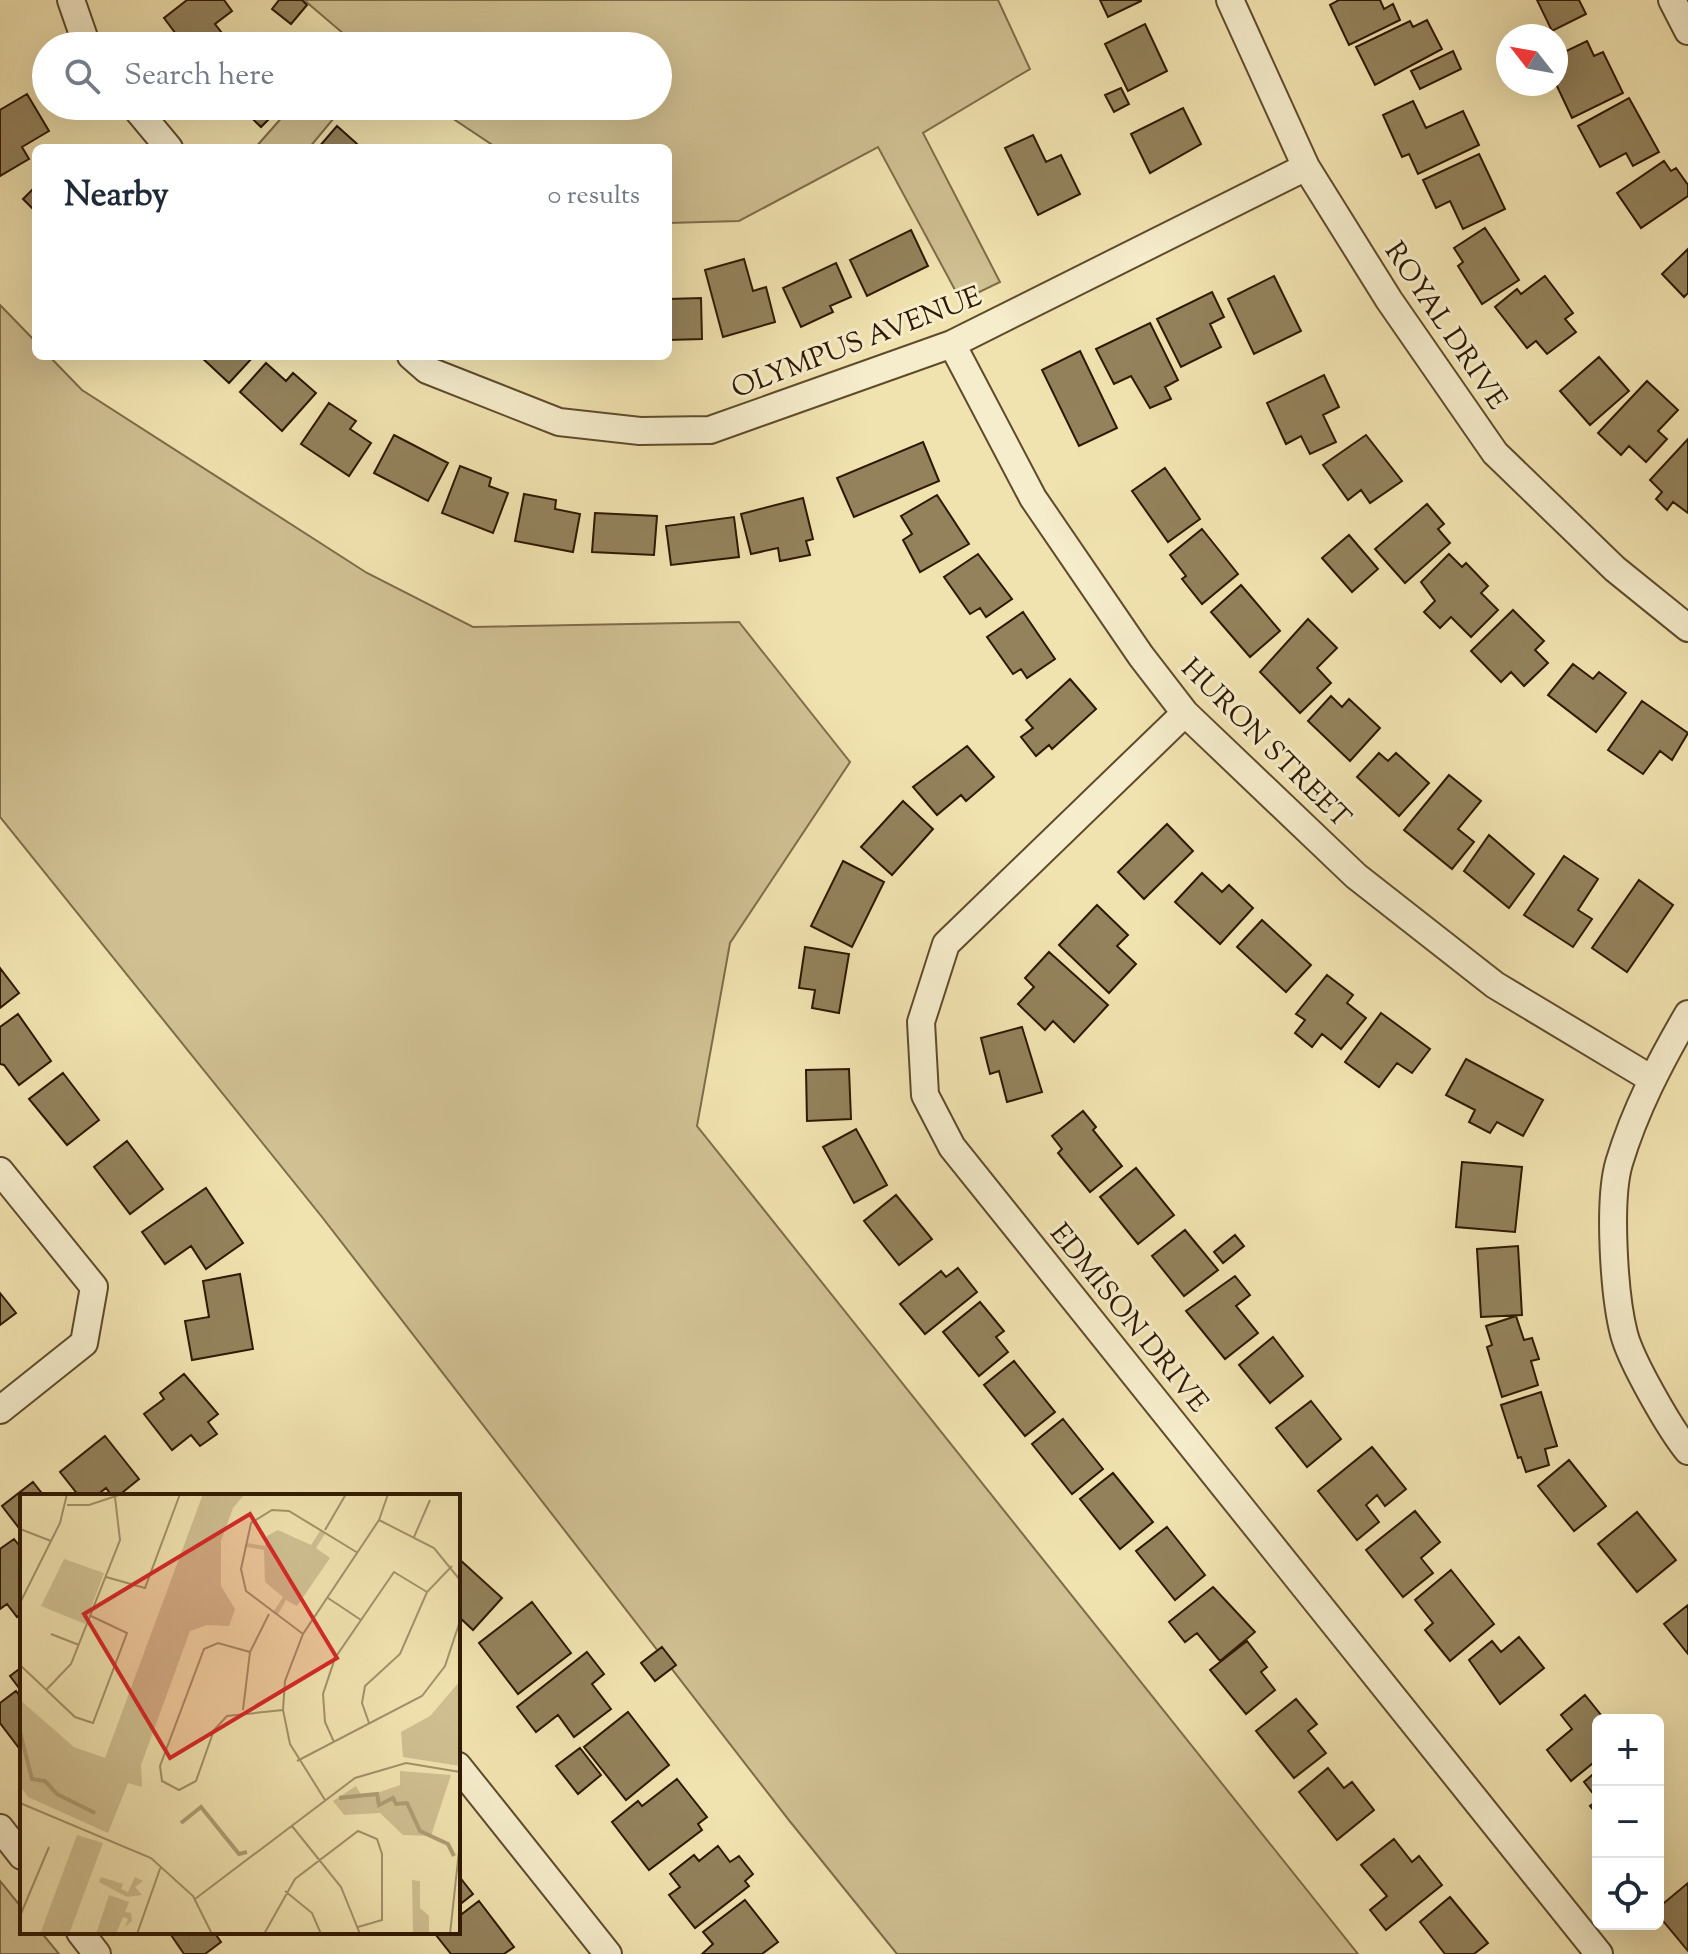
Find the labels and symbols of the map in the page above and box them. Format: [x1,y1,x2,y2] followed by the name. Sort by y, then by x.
[1496,24,1568,96] north arrow
[1373,235,1516,419] street label: ROYAL DRIVE
[726,278,988,410] street label: OLYMPUS AVENUE
[1171,650,1359,838] street label: HURON STREET
[1039,1216,1217,1422] street label: EDMISON DRIVE
[20,1494,460,1934] inset map

